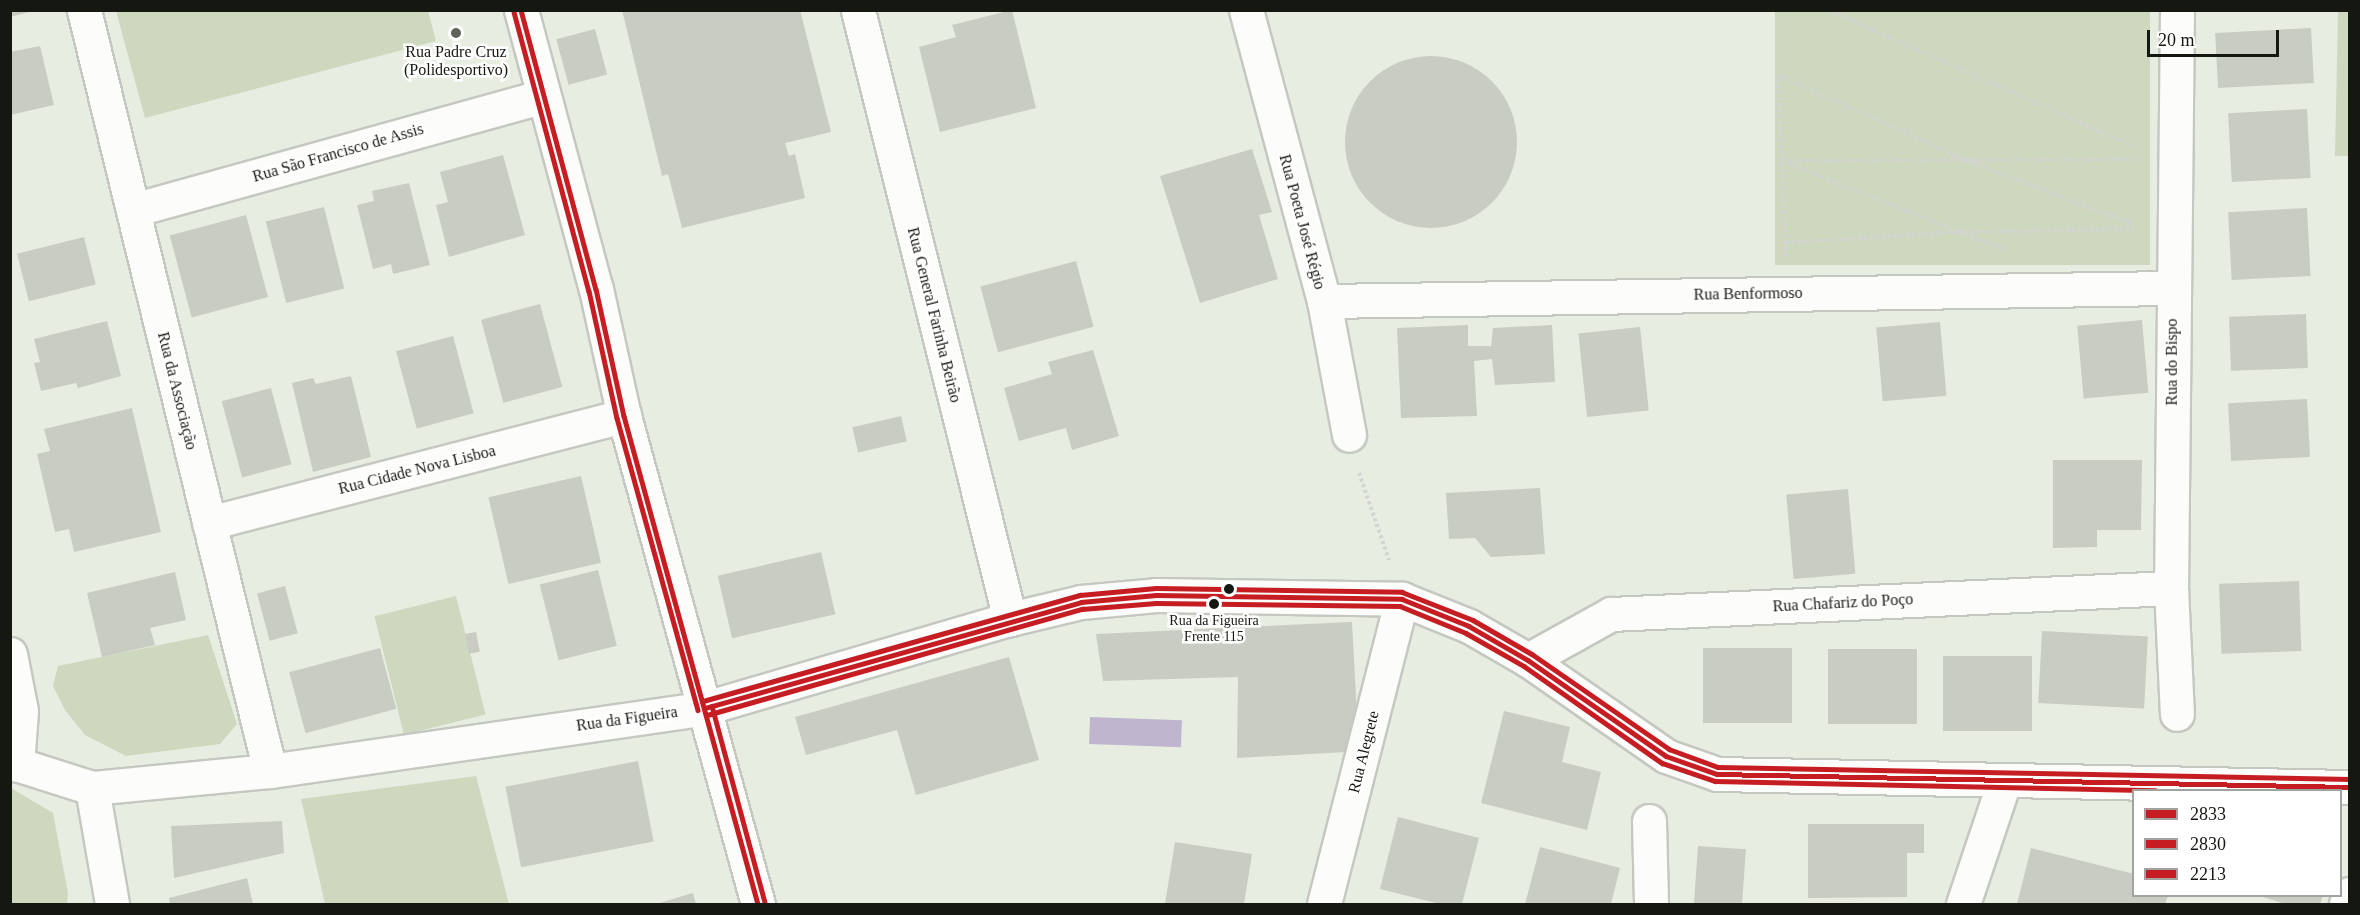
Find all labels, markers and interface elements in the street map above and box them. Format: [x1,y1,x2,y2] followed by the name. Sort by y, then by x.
[2150,18,2282,56] scale bar
[449,26,463,40] marker: Rua Padre Cruz (Polidesportivo)
[2158,30,2195,50] text: 20 m
[404,42,508,80] place label: Rua Padre Cruz (Polidesportivo)
[250,119,426,187] street label: Rua São Francisco de Assis
[1275,152,1329,292] street label: Rua Poeta José Régio
[903,225,965,405] street label: Rua General Farinha Beirão
[1693,283,1803,305] street label: Rua Benformoso
[2162,318,2182,406] street label: Rua do Bispo
[153,330,201,452] street label: Rua da Associação
[336,441,498,499] street label: Rua Cidade Nova Lisboa
[1223,583,1235,595] unlabelled marker
[1772,590,1914,616] street label: Rua Chafariz do Poço
[1208,598,1220,610] marker: Rua da Figueira Frente 115
[1169,613,1259,646] place label: Rua da Figueira Frente 115
[575,702,679,736] street label: Rua da Figueira
[1344,709,1384,795] street label: Rua Alegrete
[2132,789,2342,897] legend
[2190,804,2226,824] text: 2833
[2190,834,2226,854] text: 2830
[2190,864,2226,884] text: 2213

